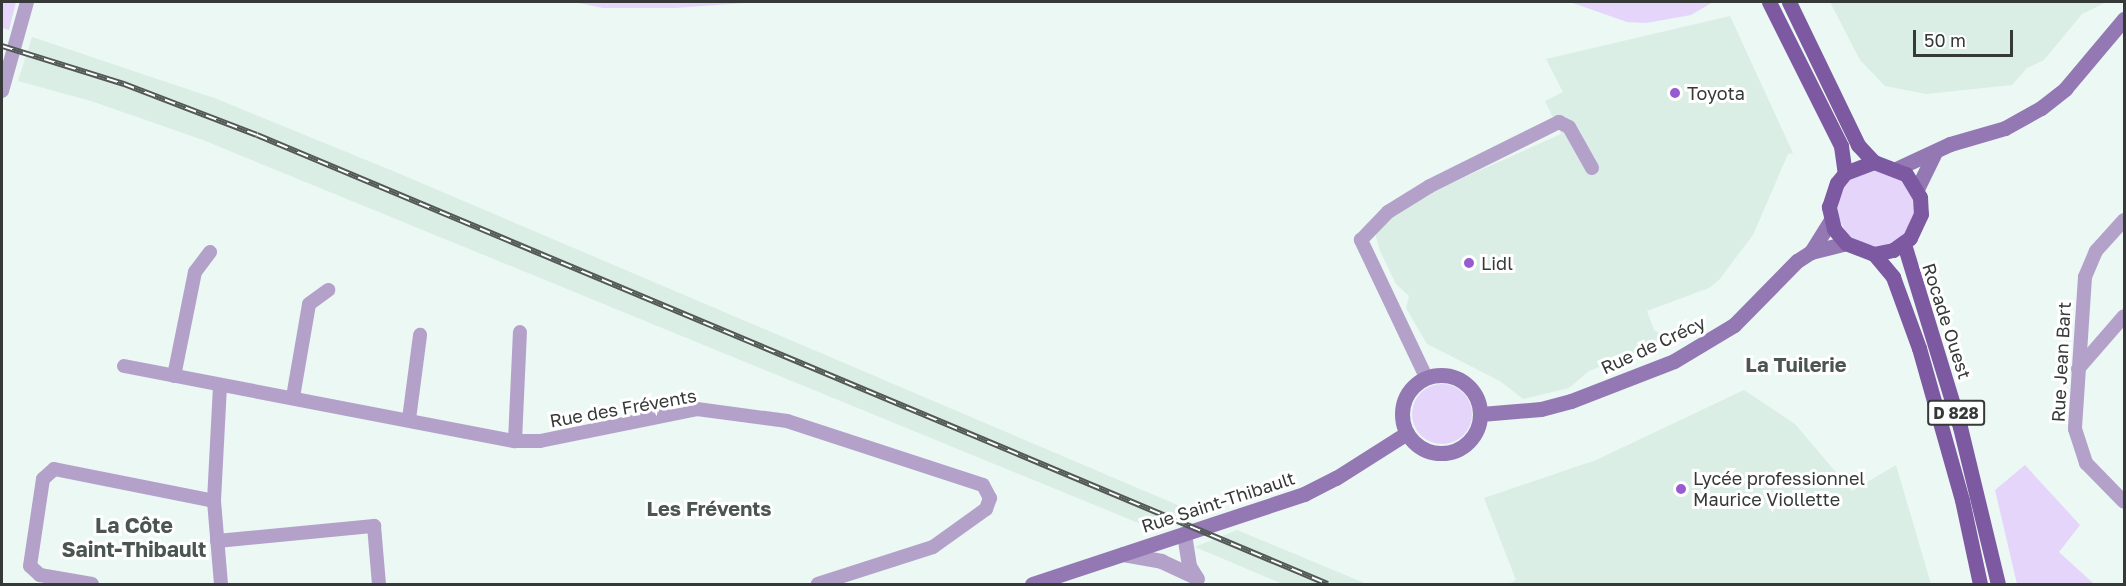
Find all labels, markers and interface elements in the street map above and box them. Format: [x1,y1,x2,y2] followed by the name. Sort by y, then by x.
[1916,18,2016,56] scale bar
[1924,29,1966,51] text: 50 m
[1687,82,1745,104] place label: Toyota
[1668,86,1682,100] marker: Toyota
[1481,252,1513,274] place label: Lidl
[1462,256,1476,270] marker: Lidl
[1918,260,1976,382] street label: Rocade Ouest
[2047,301,2075,423] street label: Rue Jean Bart
[1597,311,1709,379] street label: Rue de Crécy
[1745,352,1847,376] district label: La Tuilerie
[548,384,698,432] street label: Rue des Frévents
[1926,400,1986,426] road number: D 828
[1139,467,1297,537] street label: Rue Saint-Thibault
[1693,468,1865,510] place label: Lycée professionnel Maurice Viollette
[1674,482,1688,496] marker: Lycée professionnel Maurice Viollette
[647,496,771,520] district label: Les Frévents
[62,512,206,562] district label: La Côte Saint-Thibault

